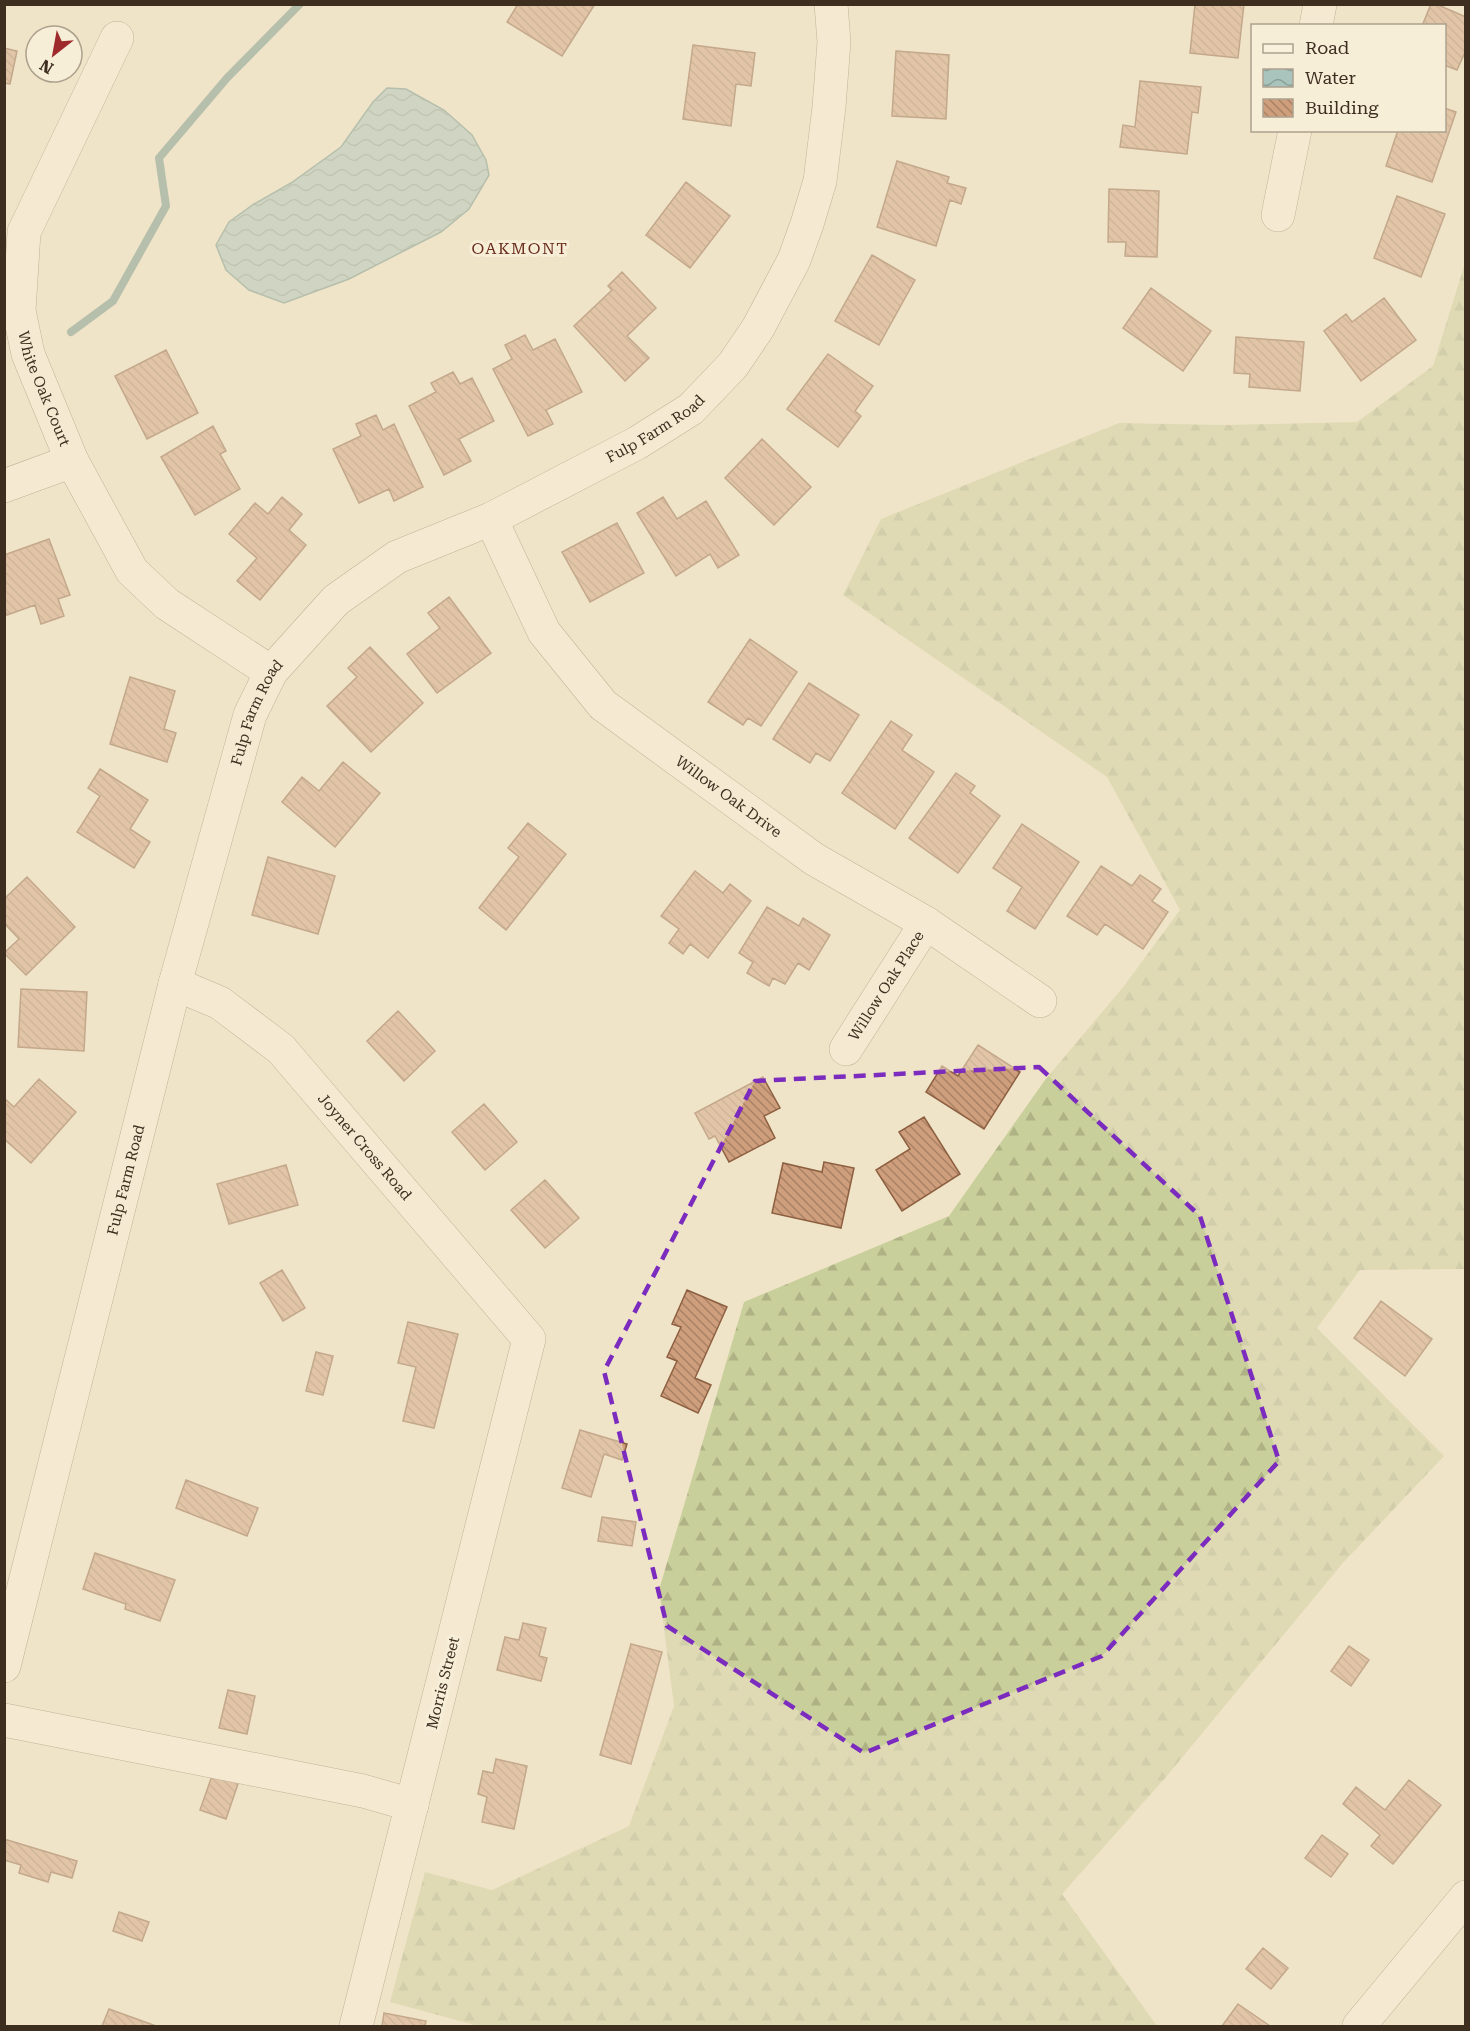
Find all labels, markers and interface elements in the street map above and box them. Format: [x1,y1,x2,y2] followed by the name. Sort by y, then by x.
[24,24,84,84] north arrow
[1251,24,1446,132] legend
[1305,37,1350,58] text: Road
[36,55,57,78] text: N
[1305,67,1356,88] text: Water
[1305,97,1379,118] text: Building
[471,239,569,258] district label: OAKMONT
[14,329,74,449] street label: White Oak Court
[603,391,709,467] street label: Fulp Farm Road
[227,656,287,768] street label: Fulp Farm Road
[672,752,785,841] street label: Willow Oak Drive
[845,927,928,1044] street label: Willow Oak Place
[314,1090,416,1204] street label: Joyner Cross Road
[103,1122,148,1237] street label: Fulp Farm Road
[423,1635,463,1731] street label: Morris Street

